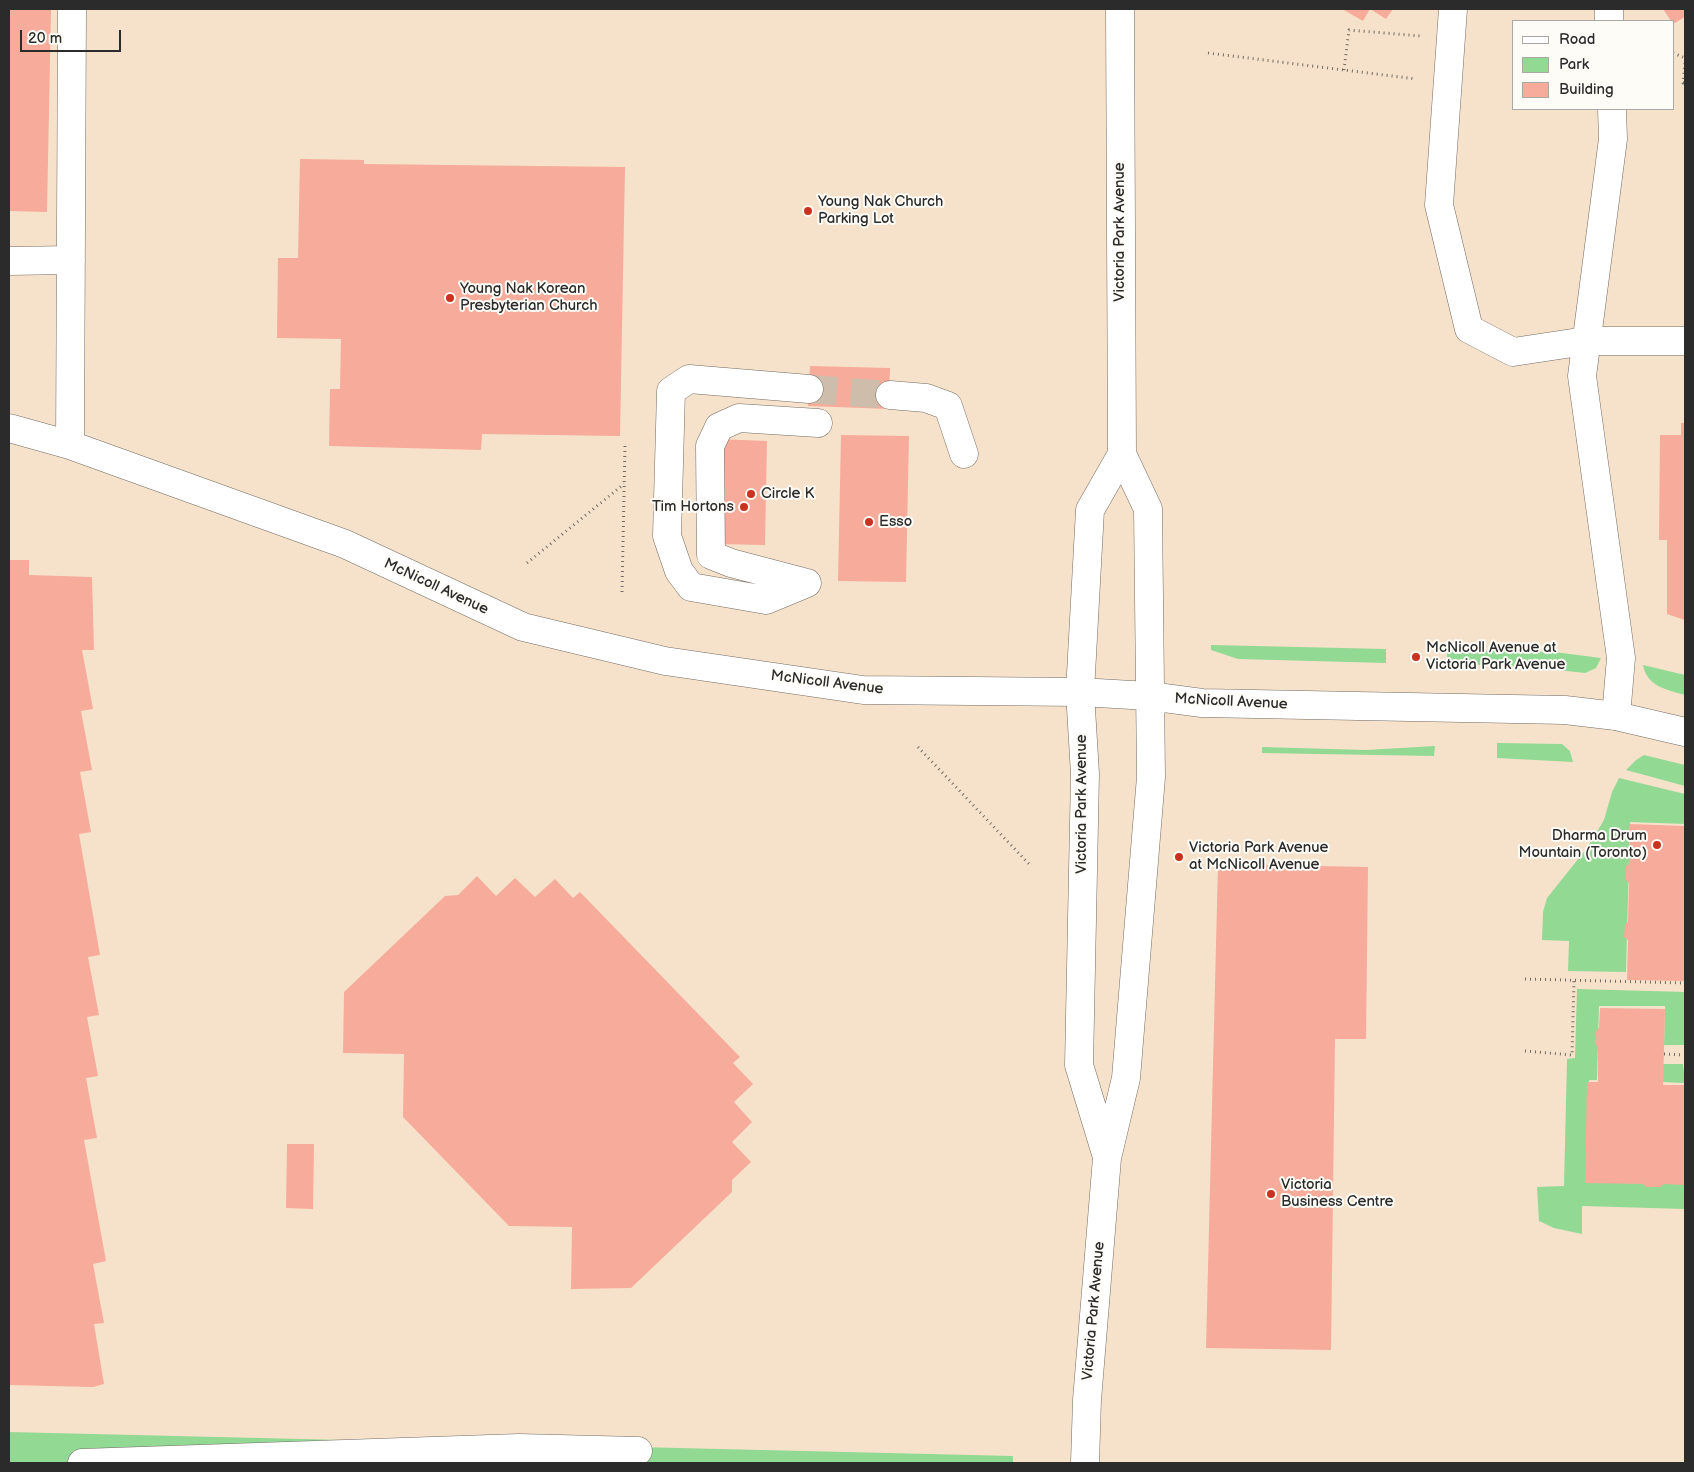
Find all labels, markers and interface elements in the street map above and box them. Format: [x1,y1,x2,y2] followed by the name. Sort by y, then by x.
[22,20,124,52] scale bar
[1512,20,1674,110] legend
[28,29,62,48] text: 20 m
[1559,30,1595,49] text: Road
[1559,55,1589,74] text: Park
[1559,80,1614,99] text: Building
[1111,162,1129,302] street label: Victoria Park Avenue
[818,193,943,228] place label: Young Nak Church Parking Lot
[802,205,814,217] marker: Young Nak Church Parking Lot
[460,280,598,315] place label: Young Nak Korean Presbyterian Church
[444,292,456,304] marker: Young Nak Korean Presbyterian Church
[761,485,814,503] place label: Circle K
[745,488,757,500] marker: Circle K
[652,498,734,516] place label: Tim Hortons
[738,501,750,513] marker: Tim Hortons
[879,513,912,531] place label: Esso
[863,516,875,528] marker: Esso
[381,555,491,619] street label: McNicoll Avenue
[1426,639,1565,674] place label: McNicoll Avenue at Victoria Park Avenue
[1410,651,1422,663] marker: McNicoll Avenue at Victoria Park Avenue
[770,667,884,699] street label: McNicoll Avenue
[1174,690,1288,714] street label: McNicoll Avenue
[1073,734,1091,874] street label: Victoria Park Avenue
[1519,827,1647,862] place label: Dharma Drum Mountain (Toronto)
[1189,839,1328,874] place label: Victoria Park Avenue at McNicoll Avenue
[1651,839,1663,851] marker: Dharma Drum Mountain (Toronto)
[1173,851,1185,863] marker: Victoria Park Avenue at McNicoll Avenue
[1281,1176,1393,1211] place label: Victoria Business Centre
[1265,1188,1277,1200] marker: Victoria Business Centre
[1079,1241,1109,1381] street label: Victoria Park Avenue

